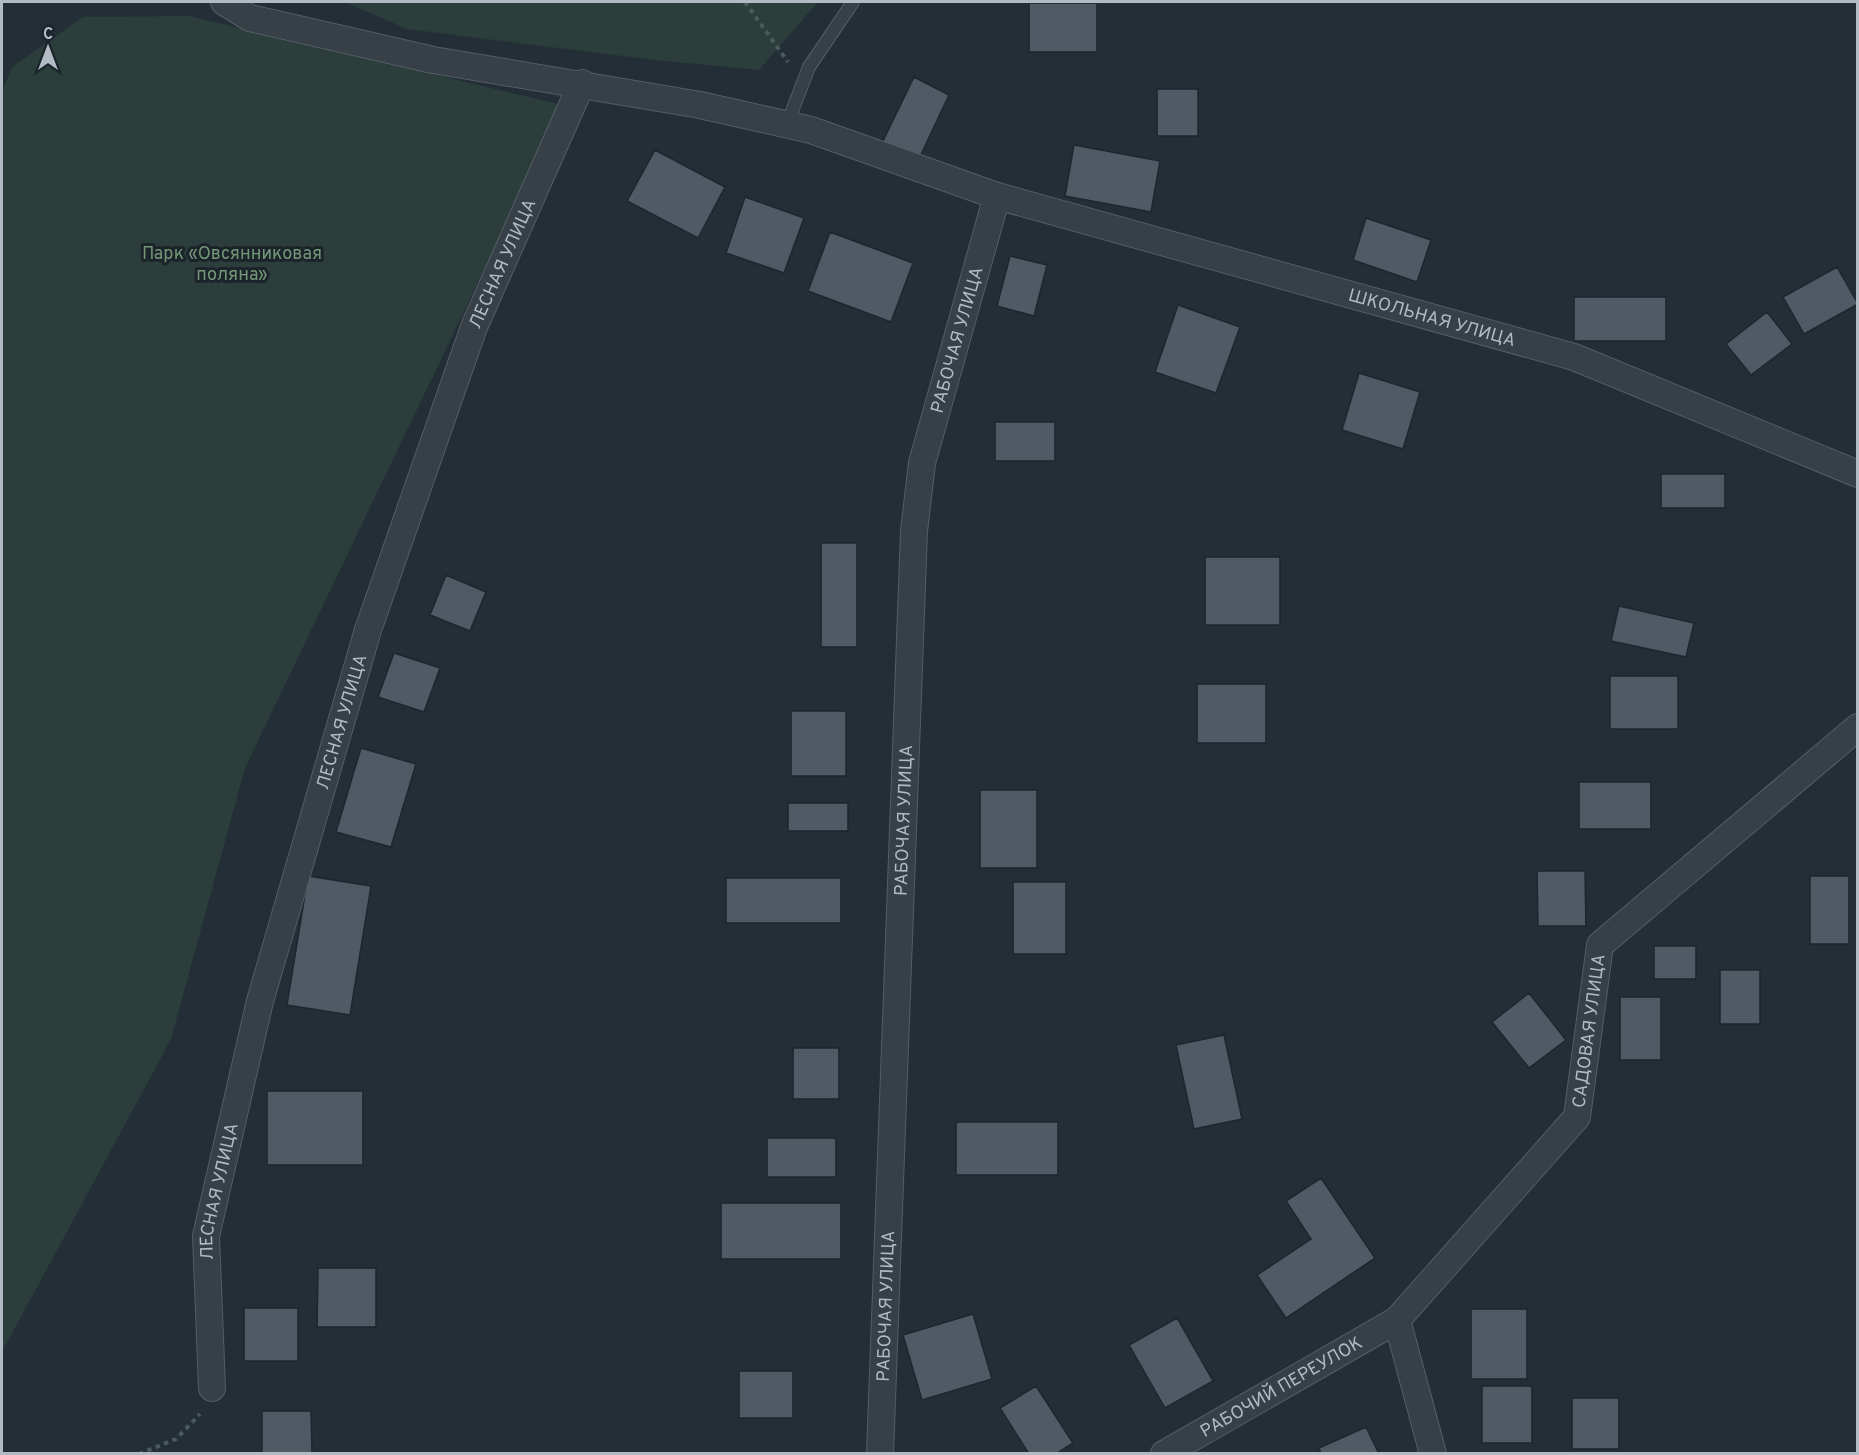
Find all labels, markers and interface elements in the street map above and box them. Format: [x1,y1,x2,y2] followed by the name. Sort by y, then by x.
[18,18,78,78] north arrow
[43,25,53,45] text: С
[465,196,542,333] street label: ЛЕСНАЯ УЛИЦА
[142,243,322,287] park label: Парк «Овсянниковая поляна»
[926,264,990,416] street label: РАБОЧАЯ УЛИЦА
[1345,285,1518,353] street label: ШКОЛЬНАЯ УЛИЦА
[312,652,373,793] street label: ЛЕСНАЯ УЛИЦА
[891,744,919,897] street label: РАБОЧАЯ УЛИЦА
[1568,953,1612,1109] street label: САДОВАЯ УЛИЦА
[196,1121,245,1261] street label: ЛЕСНАЯ УЛИЦА
[873,1230,901,1382] street label: РАБОЧАЯ УЛИЦА
[1197,1332,1367,1444] street label: РАБОЧИЙ ПЕРЕУЛОК

